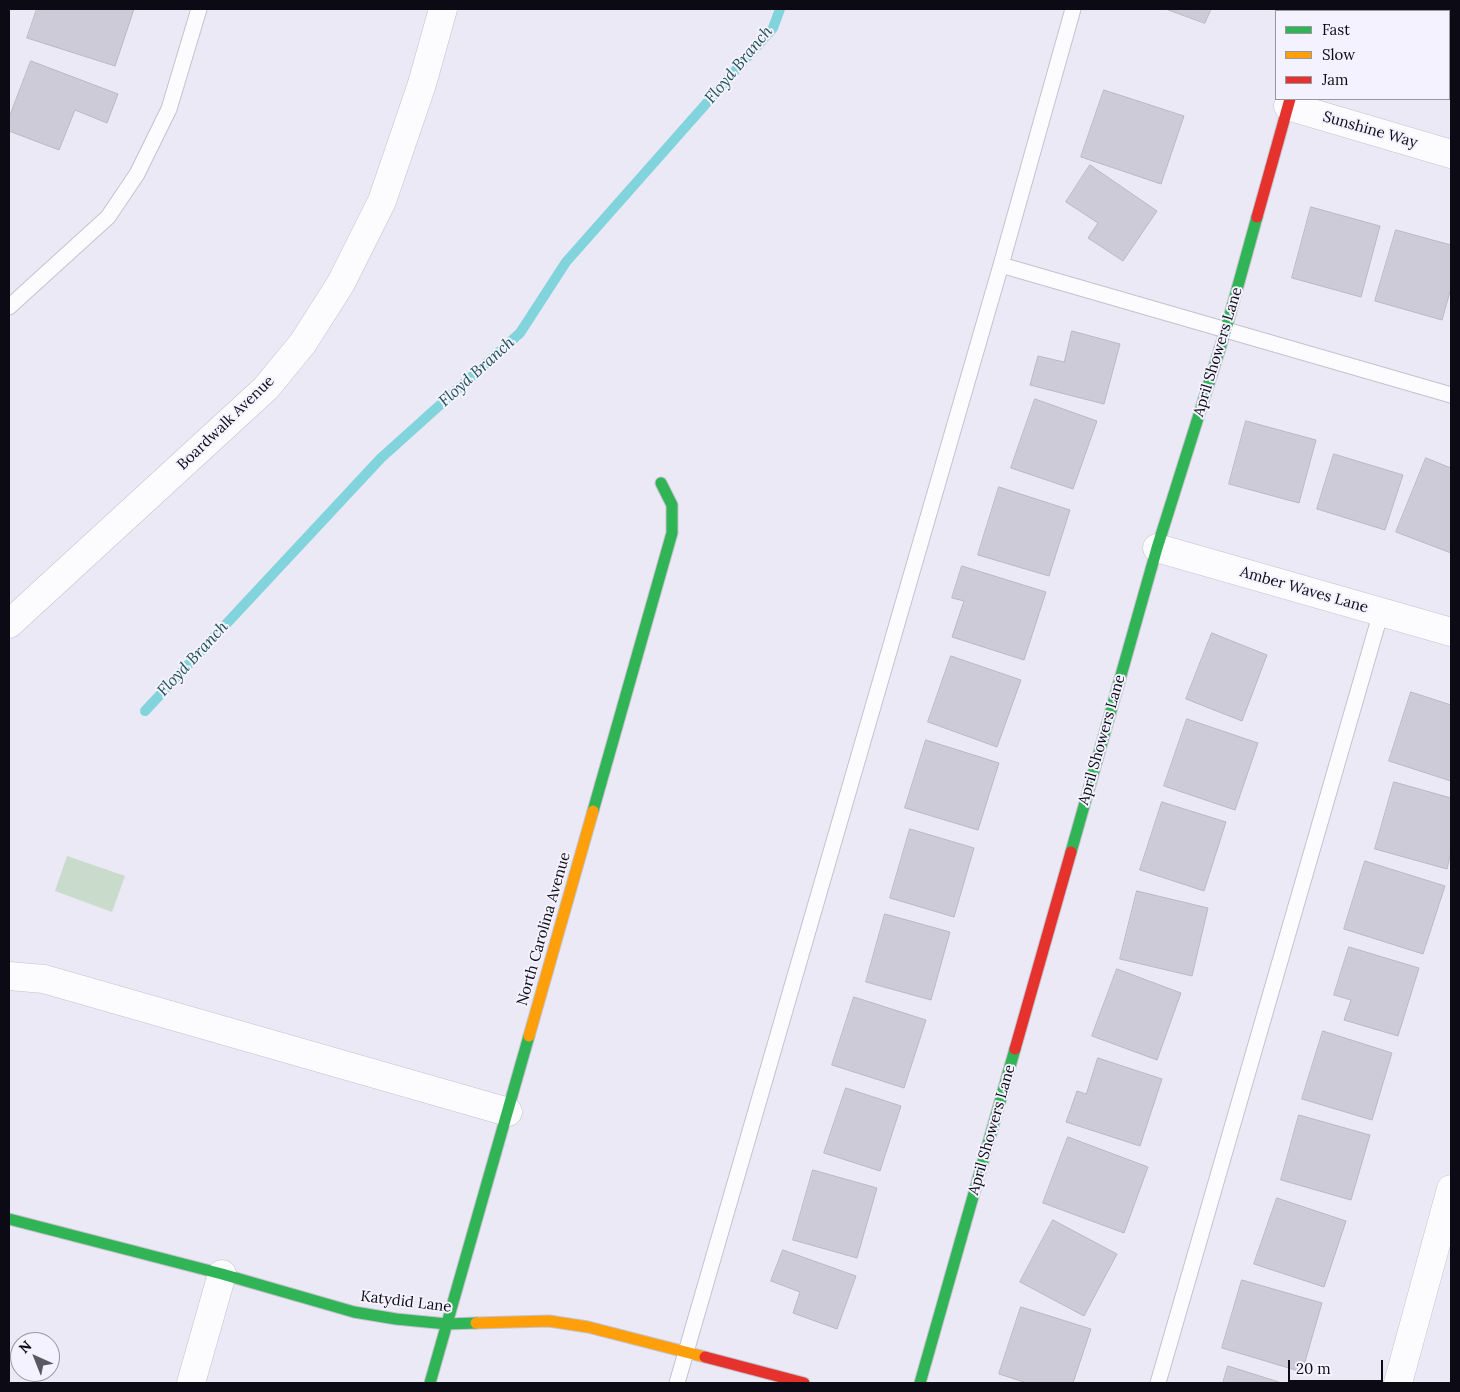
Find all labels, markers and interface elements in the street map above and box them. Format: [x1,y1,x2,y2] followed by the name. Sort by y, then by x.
[1275,10,1450,100] legend
[1322,20,1350,39] text: Fast
[701,22,777,108] water label: Floyd Branch
[1322,45,1355,64] text: Slow
[1322,70,1349,89] text: Jam
[1321,108,1419,152] street label: Sunshine Way
[1190,285,1246,419] street label: April Showers Lane
[435,333,519,411] water label: Floyd Branch
[174,372,278,474] street label: Boardwalk Avenue
[1238,563,1370,617] street label: Amber Waves Lane
[154,618,232,700] water label: Floyd Branch
[1075,673,1129,807] street label: April Showers Lane
[513,850,575,1008] street label: North Carolina Avenue
[965,1063,1019,1197] street label: April Showers Lane
[359,1287,453,1317] street label: Katydid Lane
[10,1332,60,1382] north arrow
[15,1337,35,1357] text: N
[1290,1350,1385,1382] scale bar
[1296,1359,1331,1378] text: 20 m

